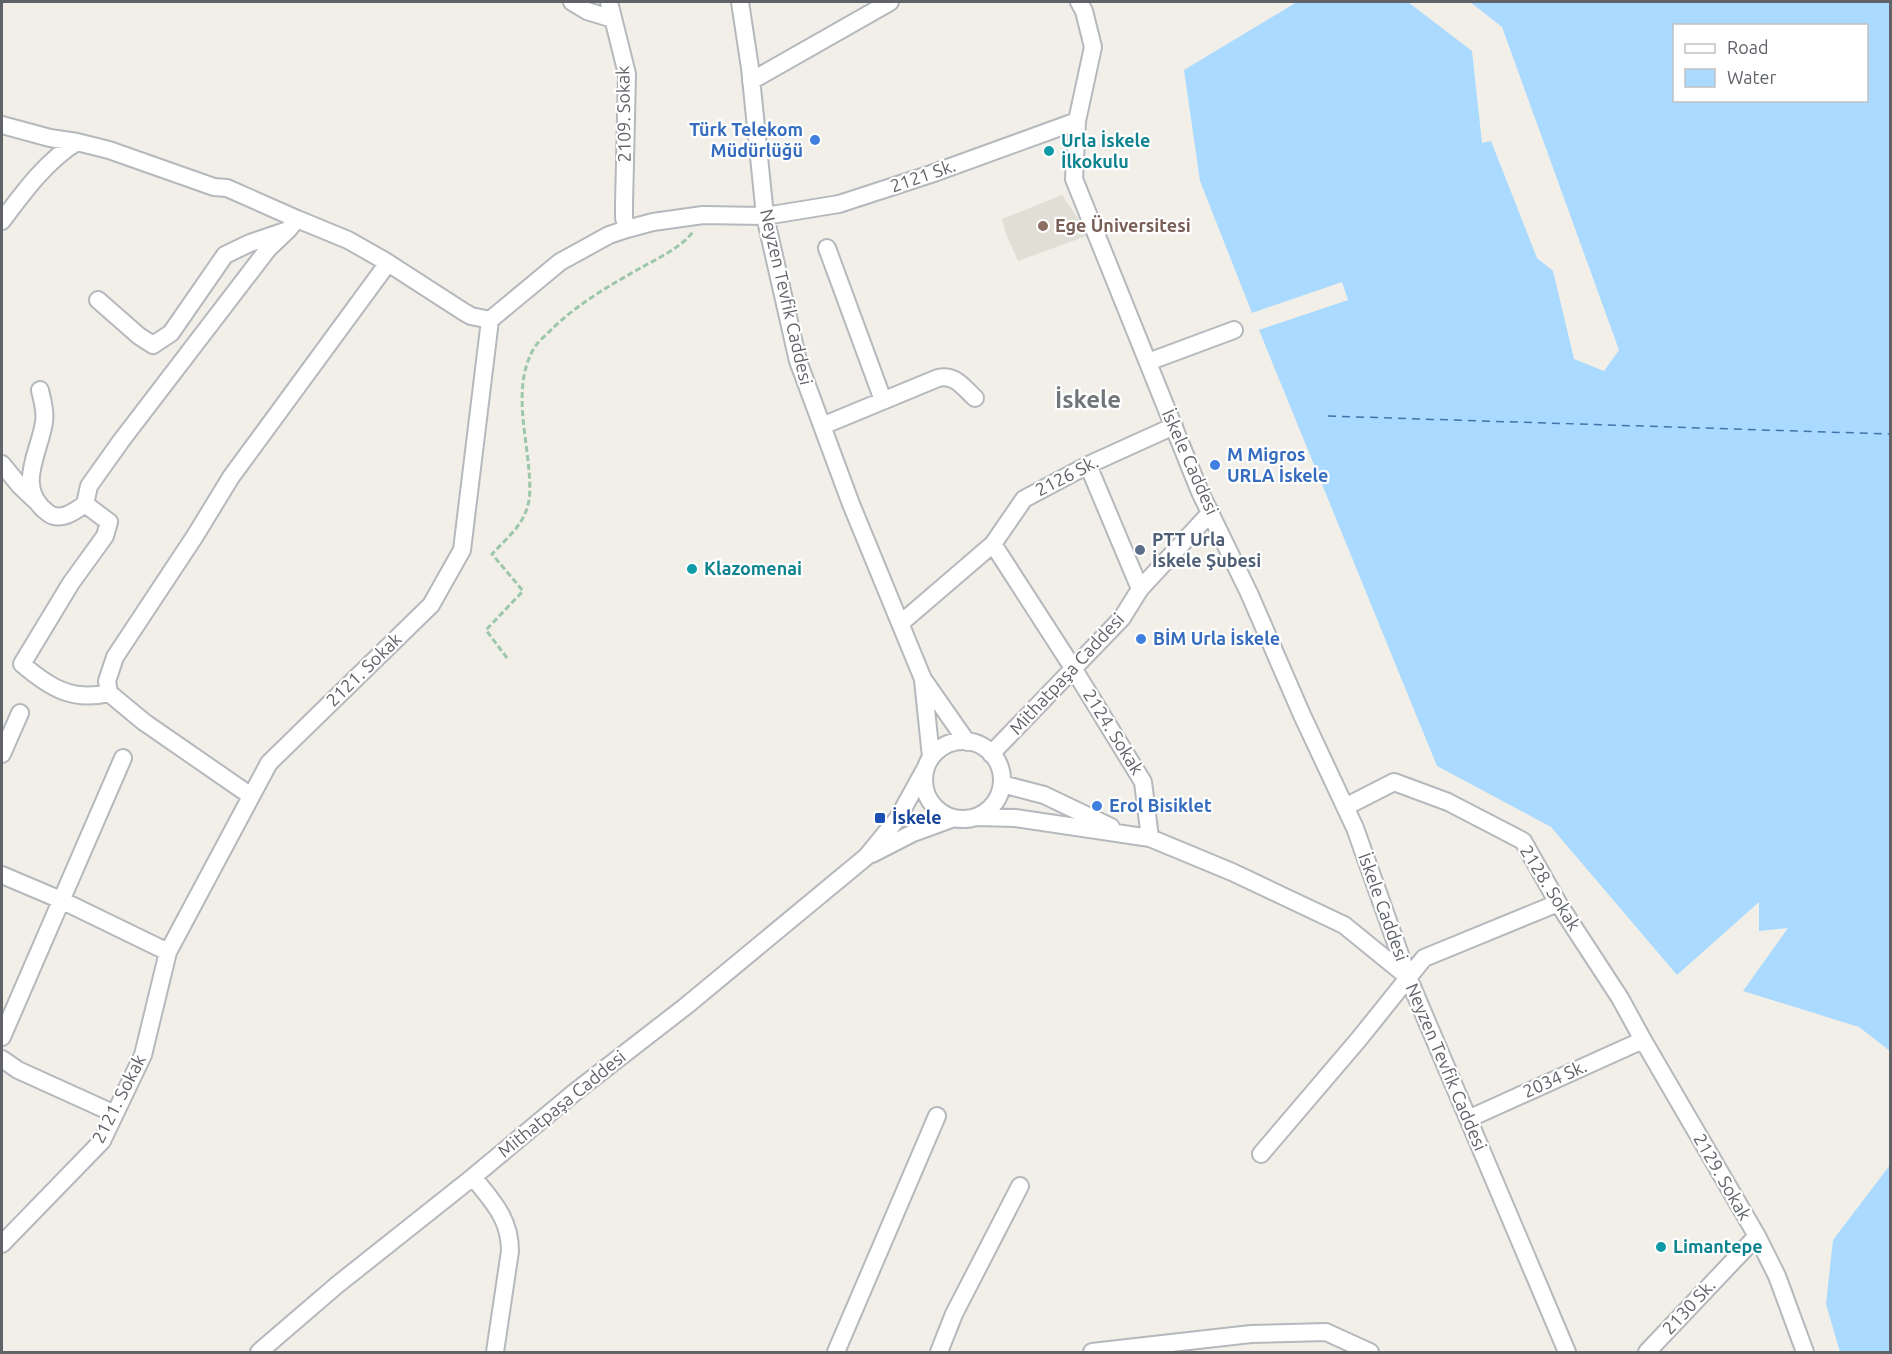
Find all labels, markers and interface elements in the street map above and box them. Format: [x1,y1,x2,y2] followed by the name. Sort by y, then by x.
[1673,24,1868,102] legend
[1727,37,1769,57] text: Road
[612,66,634,162] street label: 2109. Sokak
[1727,67,1777,87] text: Water
[689,119,803,160] place label: Türk Telekom Müdürlüğü
[1061,130,1150,171] place label: Urla İskele İlkokulu
[808,133,822,147] marker: Türk Telekom Müdürlüğü
[1042,144,1056,158] marker: Urla İskele İlkokulu
[887,155,958,196] street label: 2121 Sk.
[757,207,817,387] street label: Neyzen Tevfik Caddesi
[1055,215,1191,235] place label: Ege Üniversitesi
[1036,219,1050,233] marker: Ege Üniversitesi
[1055,386,1121,413] district label: İskele
[1159,406,1223,517] street label: İskele Caddesi
[1227,444,1328,485] place label: M Migros URLA İskele
[1032,451,1101,499] street label: 2126 Sk.
[1208,458,1222,472] marker: M Migros URLA İskele
[1152,529,1261,571] place label: PTT Urla İskele Şubesi
[1133,543,1147,557] marker: PTT Urla İskele Şubesi
[704,558,802,578] place label: Klazomenai
[685,562,699,576] marker: Klazomenai
[1005,609,1128,738] street label: Mithatpaşa Caddesi
[1153,628,1280,648] place label: BİM Urla İskele
[322,629,405,710] street label: 2121. Sokak
[1134,632,1148,646] marker: BİM Urla İskele
[1080,685,1148,778] street label: 2124. Sokak
[1109,795,1212,815] place label: Erol Bisiklet
[1090,799,1104,813] marker: Erol Bisiklet
[892,807,942,827] place label: İskele
[873,811,887,825] marker: İskele
[1517,841,1585,934] street label: 2128. Sokak
[1355,850,1413,963] street label: İskele Caddesi
[1403,980,1491,1153] street label: Neyzen Tevfik Caddesi
[494,1046,629,1161] street label: Mithatpaşa Caddesi
[87,1051,149,1146] street label: 2121. Sokak
[1520,1055,1590,1101] street label: 2034 Sk.
[1690,1130,1756,1223] street label: 2129. Sokak
[1673,1236,1763,1256] place label: Limantepe
[1654,1240,1668,1254] marker: Limantepe
[1658,1275,1719,1338] street label: 2130 Sk.

